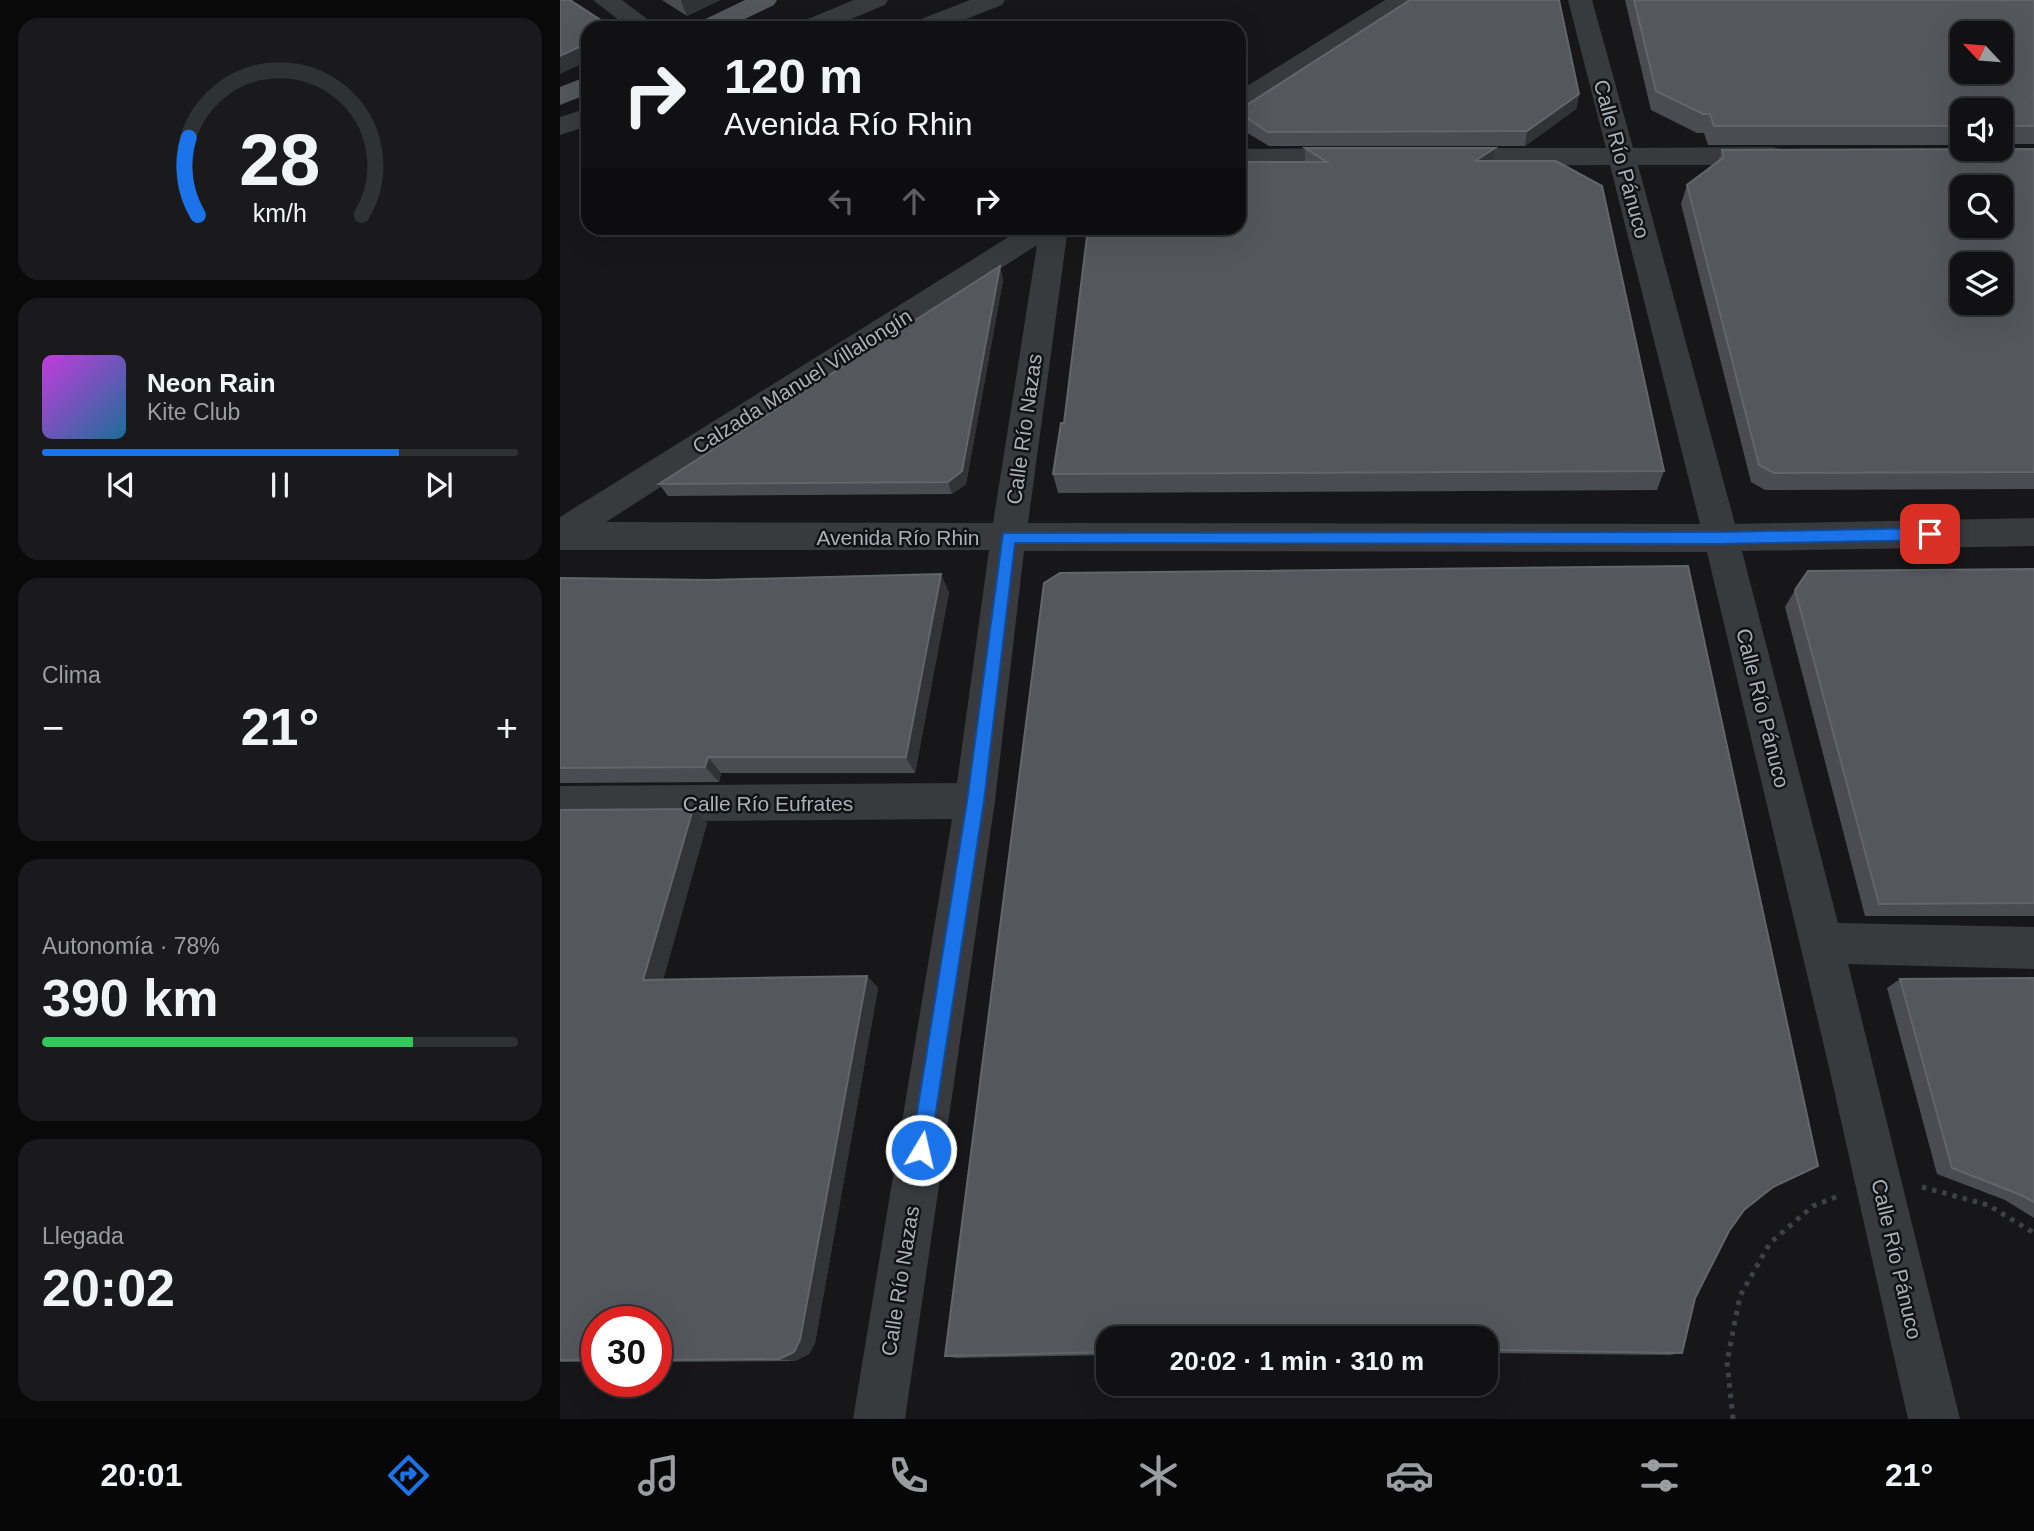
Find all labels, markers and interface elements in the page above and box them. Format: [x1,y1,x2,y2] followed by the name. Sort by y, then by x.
[1950,21,2012,84] north arrow
[1950,21,2013,315] map controls
[609,49,700,140] icon: right
[724,49,863,103] text: 120 m
[1590,77,1654,241] street label: Calle Río Pánuco
[1950,98,2013,161] button: sound
[724,106,972,142] text: Avenida Río Rhin
[240,119,320,200] text: 28
[1950,175,2013,238] button: search
[822,182,860,220] icon: left
[895,182,933,220] icon: ahead
[968,182,1006,220] icon: right
[253,199,307,227] text: km/h
[1950,252,2013,315] button: layers
[688,304,916,458] street label: Calzada Manuel Villalongín
[1002,352,1046,506] street label: Calle Río Nazas
[147,368,276,398] text: Neon Rain
[147,399,240,425] text: Kite Club
[102,466,140,504] icon: previous
[261,466,299,504] icon: pause
[420,466,458,504] icon: next
[1900,504,1960,564] pin
[1911,515,1949,553] icon: arrive
[816,526,980,549] street label: Avenida Río Rhin
[1732,626,1794,790] street label: Calle Río Pánuco
[42,662,101,688] text: Clima
[241,698,319,756] text: 21°
[42,707,64,749] text: −
[496,707,518,749] text: +
[683,792,853,815] street label: Calle Río Eufrates
[42,933,220,959] text: Autonomía · 78%
[42,969,218,1027] text: 390 km
[884,1113,958,1187] position arrow
[1867,1177,1927,1341] street label: Calle Río Pánuco
[877,1204,923,1358] street label: Calle Río Nazas
[42,1223,124,1249] text: Llegada
[42,1259,175,1317] text: 20:02
[581,1306,672,1397] speed limit sign: 30
[1170,1346,1424,1376] text: 20:02 · 1 min · 310 m
[384,1451,433,1500] icon: directions
[634,1451,683,1500] icon: music
[884,1451,933,1500] icon: phone
[1134,1451,1183,1500] icon: climate
[1385,1451,1434,1500] icon: car
[1635,1451,1684,1500] icon: filters
[101,1457,182,1493] text: 20:01
[1885,1457,1933,1493] text: 21°

